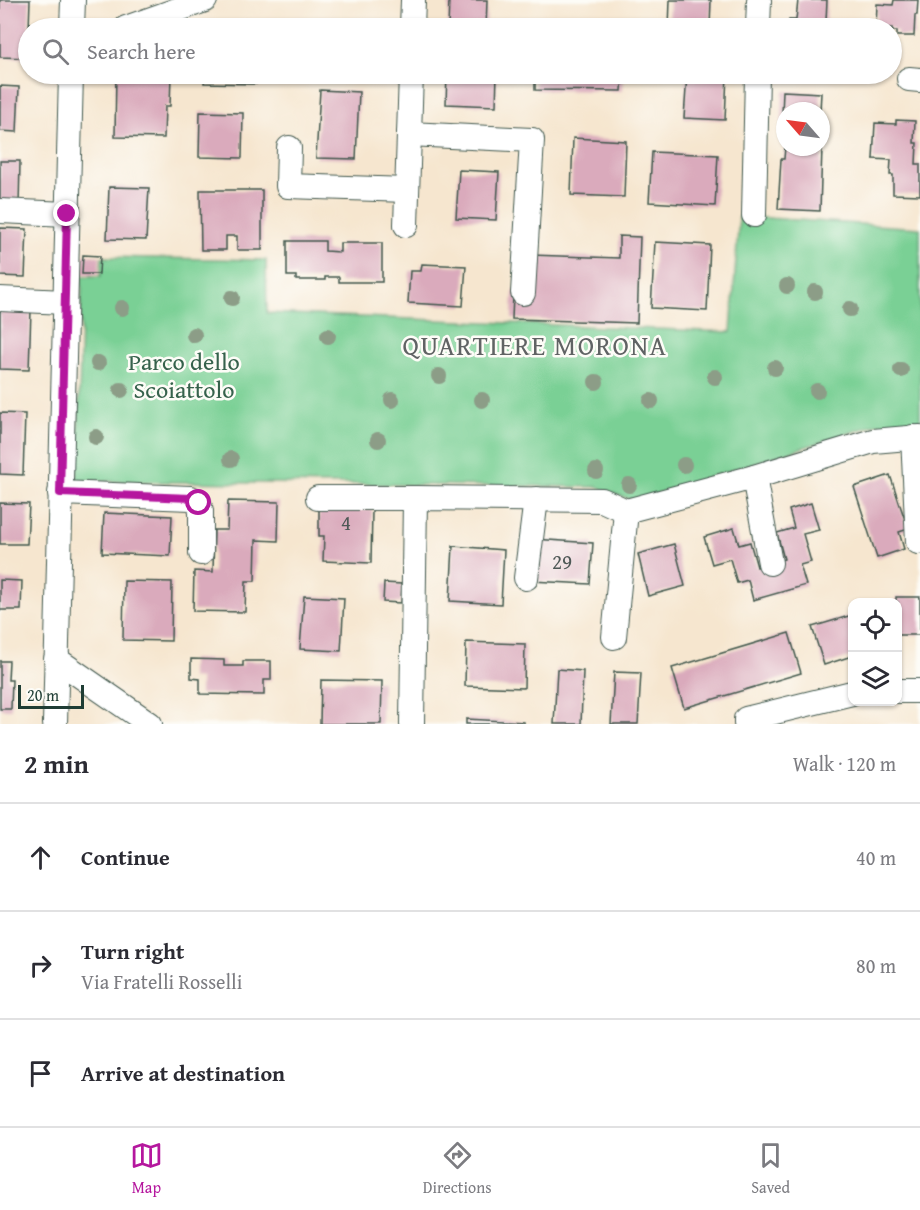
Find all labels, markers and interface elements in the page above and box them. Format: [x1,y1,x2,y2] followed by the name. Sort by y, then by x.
[18,18,902,84] search box
[39,35,72,68] icon: search
[87,35,196,67] text: Search here
[776,102,830,156] north arrow
[53,200,79,226] route end
[403,325,668,365] district label: QUARTIERE MORONA
[128,344,240,407] park label: Parco dello Scoiattolo
[185,489,211,515] route start
[341,507,351,538] house number: 4
[552,546,572,577] house number: 29
[848,598,902,706] map controls
[848,598,902,652] button: locate
[848,652,902,706] button: layers
[18,682,84,710] scale bar
[27,683,59,707] text: 20 m
[24,744,89,783] text: 2 min
[793,749,896,778] text: Walk · 120 m
[24,841,57,874] icon: ahead
[81,841,170,873] text: Continue
[856,843,896,872] text: 40 m
[81,935,184,967] text: Turn right
[24,949,57,982] icon: right
[856,951,896,980] text: 80 m
[81,967,242,996] text: Via Fratelli Rosselli
[24,1057,57,1090] icon: arrive
[81,1057,285,1089] text: Arrive at destination
[130,1139,163,1199] tab: Map
[423,1139,492,1199] tab: Directions
[751,1139,790,1199] tab: Saved

